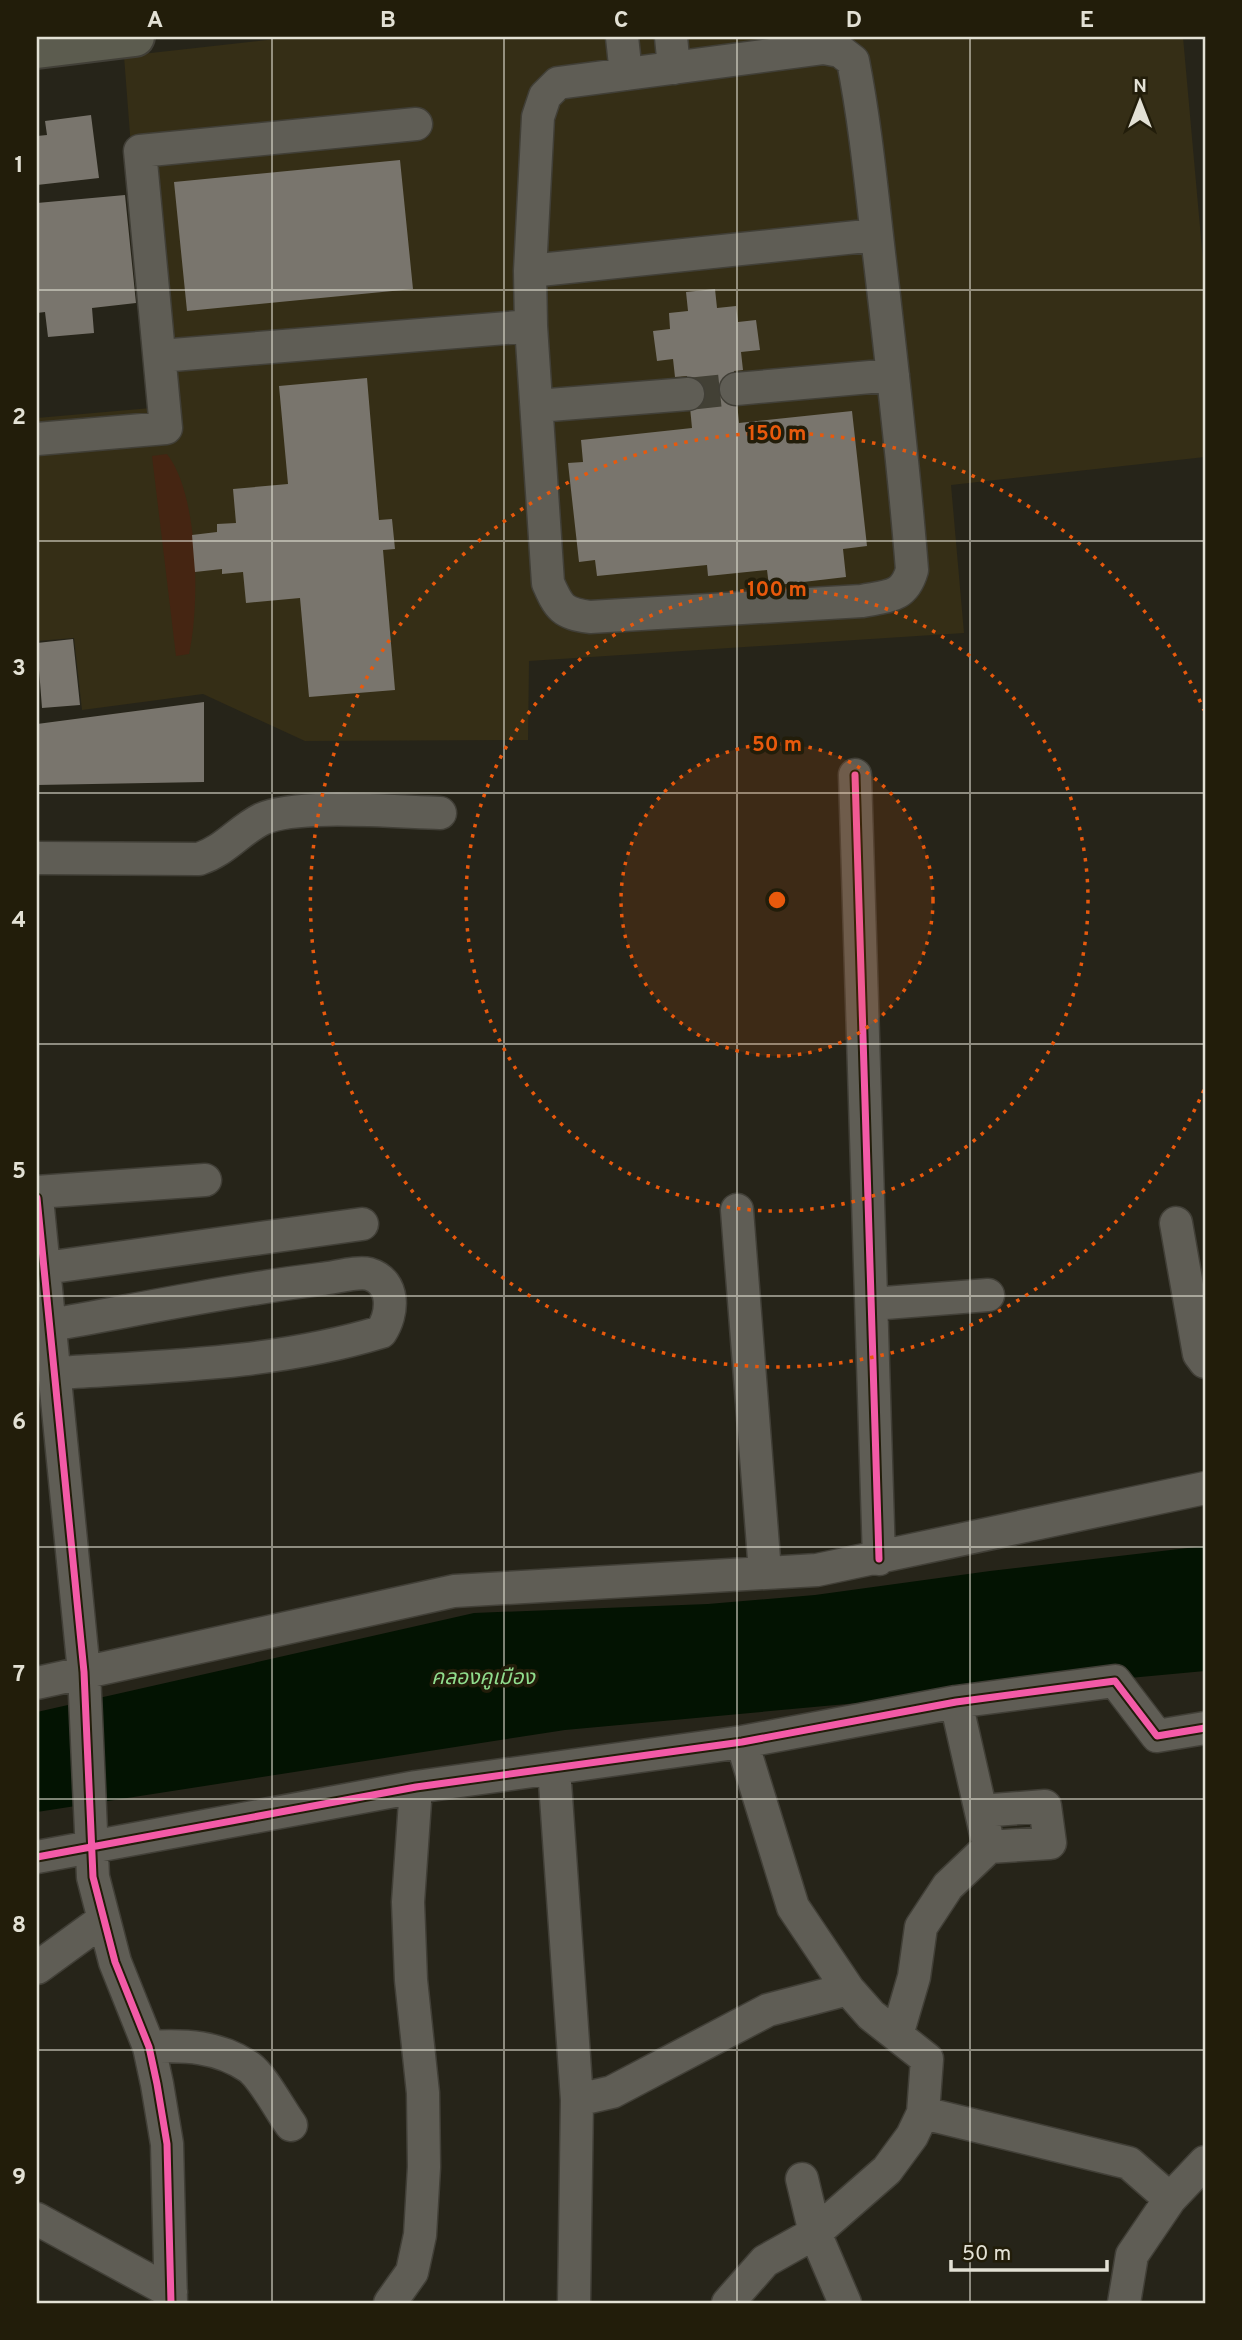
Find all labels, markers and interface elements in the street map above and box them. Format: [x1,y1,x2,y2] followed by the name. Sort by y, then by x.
[147,7,163,36] text: A
[380,7,396,36] text: B
[614,7,628,36] text: C
[846,7,862,36] text: D
[1080,7,1094,36] text: E
[1106,66,1176,136] north arrow
[1133,75,1147,99] text: N
[14,152,24,181] text: 1
[12,404,26,433] text: 2
[748,421,806,448] text: 150 m
[747,577,807,604] text: 100 m
[12,655,26,684] text: 3
[752,732,802,759] text: 50 m
[765,888,789,912] centre of rings
[12,907,26,936] text: 4
[12,1158,26,1187] text: 5
[12,1409,26,1438] text: 6
[13,1661,25,1690] text: 7
[431,1665,536,1692] water label: คลองคูเมือง
[12,1912,26,1941] text: 8
[12,2164,26,2193] text: 9
[951,2228,1107,2272] scale bar
[962,2241,1011,2268] text: 50 m

